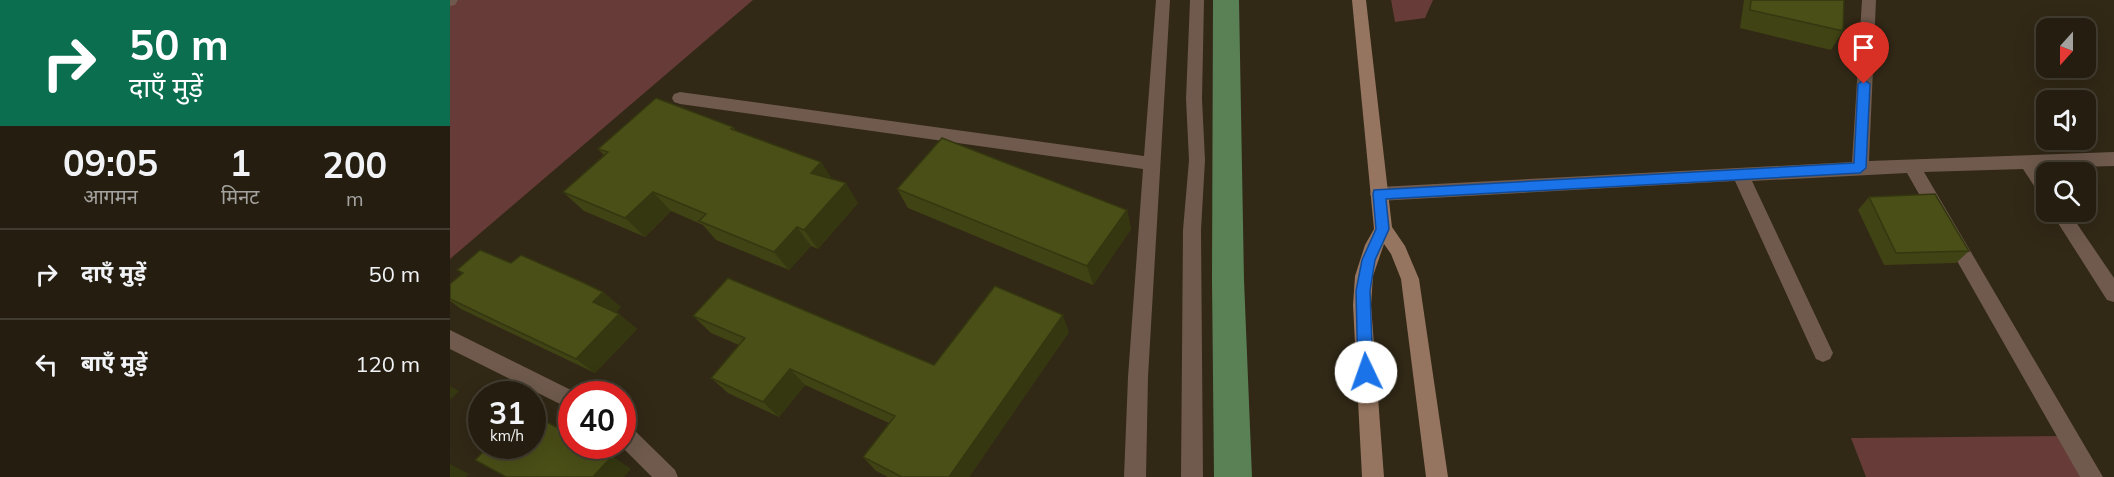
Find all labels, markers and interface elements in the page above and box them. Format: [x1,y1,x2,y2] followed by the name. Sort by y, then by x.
[129,18,229,71] text: 50 m
[2036,18,2096,78] north arrow
[2036,18,2096,222] map controls
[1838,22,1889,84] pin
[30,24,108,102] icon: right
[1847,31,1880,64] icon: arrive
[129,70,203,104] text: दाएँ मुड़ें
[2036,90,2096,150] button: sound
[63,140,158,185] text: 09:05
[229,140,251,185] text: 1
[322,142,387,187] text: 200
[2036,162,2096,222] button: search
[83,184,138,209] text: आगमन
[221,184,259,209] text: मिनट
[346,186,363,211] text: m
[30,258,63,291] icon: right
[81,259,146,287] text: दाएँ मुड़ें
[369,260,420,288] text: 50 m
[1334,340,1398,404] position arrow
[30,348,63,381] icon: left
[81,349,147,377] text: बाएँ मुड़ें
[355,350,420,378] text: 120 m
[558,381,636,459] speed limit sign: 40
[489,394,525,432] text: 31
[490,426,524,445] text: km/h

